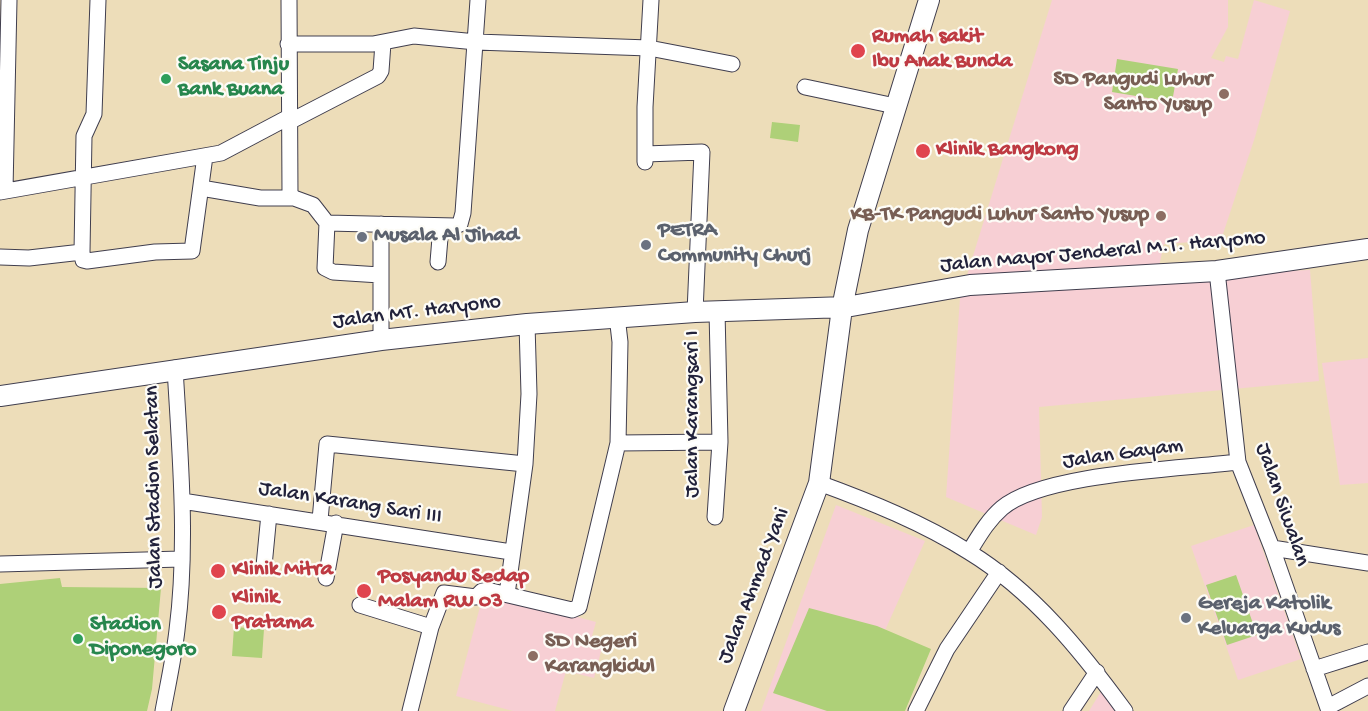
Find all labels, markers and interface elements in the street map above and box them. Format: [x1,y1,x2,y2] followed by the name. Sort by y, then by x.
[872,25,1012,76] place label: Rumah sakit Ibu Anak Bunda
[849,42,867,60] marker: Rumah sakit Ibu Anak Bunda
[178,53,289,104] place label: Sasana Tinju Bank Buana
[1053,68,1212,119] place label: SD Pangudi Luhur Santo Yusup
[159,72,173,86] marker: Sasana Tinju Bank Buana
[1217,87,1231,101] marker: SD Pangudi Luhur Santo Yusup
[936,138,1079,164] place label: Klinik Bangkong
[914,142,932,160] marker: Klinik Bangkong
[851,203,1149,229] place label: KB-TK Pangudi Luhur Santo Yusup
[1154,209,1168,223] marker: KB-TK Pangudi Luhur Santo Yusup
[658,219,811,270] place label: PETRA Community Churj
[374,224,519,250] place label: Musala Al Jihad
[939,226,1267,280] street label: Jalan Mayor Jenderal M.T. Haryono
[355,230,369,244] marker: Musala Al Jihad
[639,238,653,252] marker: PETRA Community Churj
[331,290,503,336] street label: Jalan MT. Haryono
[681,330,707,498] street label: Jalan Karangsari I
[140,385,170,589] street label: Jalan Stadion Selatan
[1061,433,1185,477] street label: Jalan Gayam
[1248,440,1314,570] street label: Jalan Siwalan
[257,476,443,532] street label: Jalan Karang Sari III
[713,504,797,668] street label: Jalan Ahmad Yani
[232,558,333,584] place label: Klinik Mitra
[209,562,227,580] marker: Klinik Mitra
[378,565,529,616] place label: Posyandu Sedap Malam RW 03
[355,582,373,600] marker: Posyandu Sedap Malam RW 03
[232,586,313,638] place label: Klinik Pratama
[1198,592,1340,644] place label: Gereja Katolik Keluarga Kudus
[210,603,228,621] marker: Klinik Pratama
[1179,611,1193,625] marker: Gereja Katolik Keluarga Kudus
[90,613,196,664] place label: Stadion Diponegoro
[545,630,655,682] place label: SD Negeri Karangkidul
[71,632,85,646] marker: Stadion Diponegoro
[526,649,540,663] marker: SD Negeri Karangkidul

